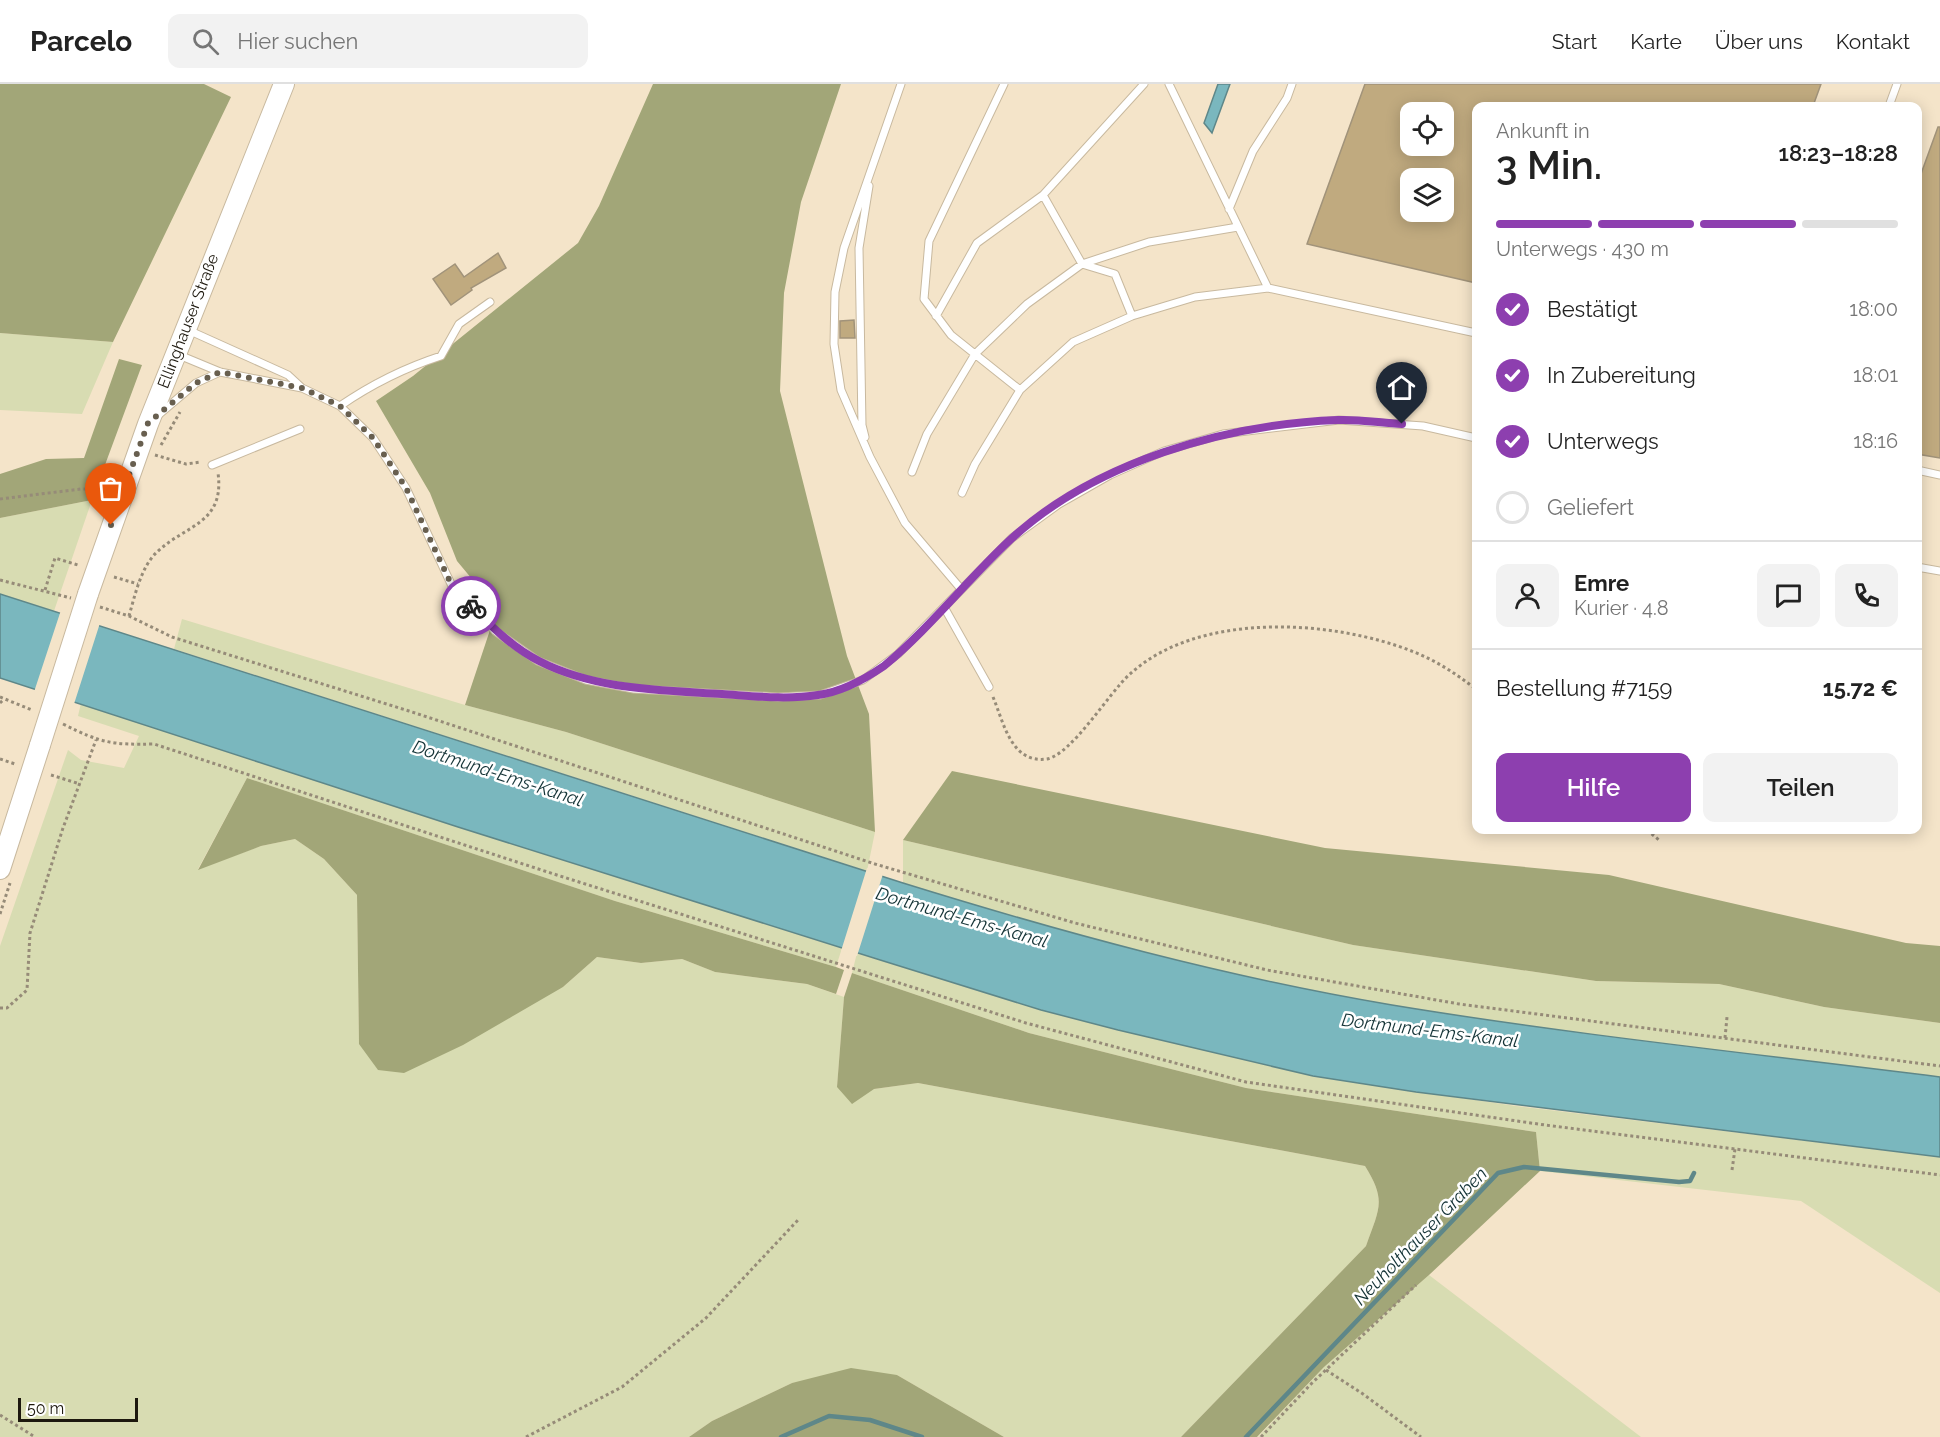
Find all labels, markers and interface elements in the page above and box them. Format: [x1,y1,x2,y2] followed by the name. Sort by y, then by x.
[168,14,588,68] search box
[30,25,132,58] text: Parcelo
[189,25,222,58] icon: search
[237,28,358,54] text: Hier suchen
[1552,29,1597,54] text: Start
[1630,29,1682,54] text: Karte
[1715,29,1803,54] text: Über uns
[1836,29,1910,54] text: Kontakt
[1400,102,1454,222] map controls
[1400,102,1454,156] button: locate
[1496,119,1590,143] text: Ankunft in
[1779,140,1898,166] text: 18:23–18:28
[1496,142,1602,188] text: 3 Min.
[1400,168,1454,222] button: layers
[1496,237,1669,261] text: Unterwegs · 430 m
[154,251,222,391] street label: Ellinghauser Straße
[1496,293,1529,326] icon: check
[1547,296,1638,322] text: Bestätigt
[1849,297,1898,321] text: 18:00
[1496,359,1529,392] icon: check
[1376,362,1427,424] pin
[1547,362,1696,388] text: In Zubereitung
[1853,363,1898,387] text: 18:01
[1385,371,1418,404] icon: home
[1496,425,1529,458] icon: check
[1547,428,1659,454] text: Unterwegs
[1853,429,1898,453] text: 18:16
[85,463,136,525] pin
[94,472,127,505] icon: bag
[1547,494,1634,520] text: Geliefert
[1496,564,1559,627] button: person
[1757,564,1820,627] button: chat
[1835,564,1898,627] button: phone
[1574,570,1629,596] text: Emre
[441,576,501,636] courier
[455,590,488,623] icon: bike
[1574,596,1669,620] text: Kurier · 4.8
[1496,675,1672,701] text: Bestellung #7159
[1823,675,1898,701] text: 15.72 €
[410,736,586,811] water label: Dortmund-Ems-Kanal
[1496,753,1691,822] button: Hilfe
[1703,753,1898,822] button: Teilen
[874,882,1050,952] water label: Dortmund-Ems-Kanal
[1341,1009,1520,1051] water label: Dortmund-Ems-Kanal
[1349,1163,1491,1309] water label: Neuholthauser Graben
[18,1395,138,1422] scale bar
[27,1399,64,1418] text: 50 m

